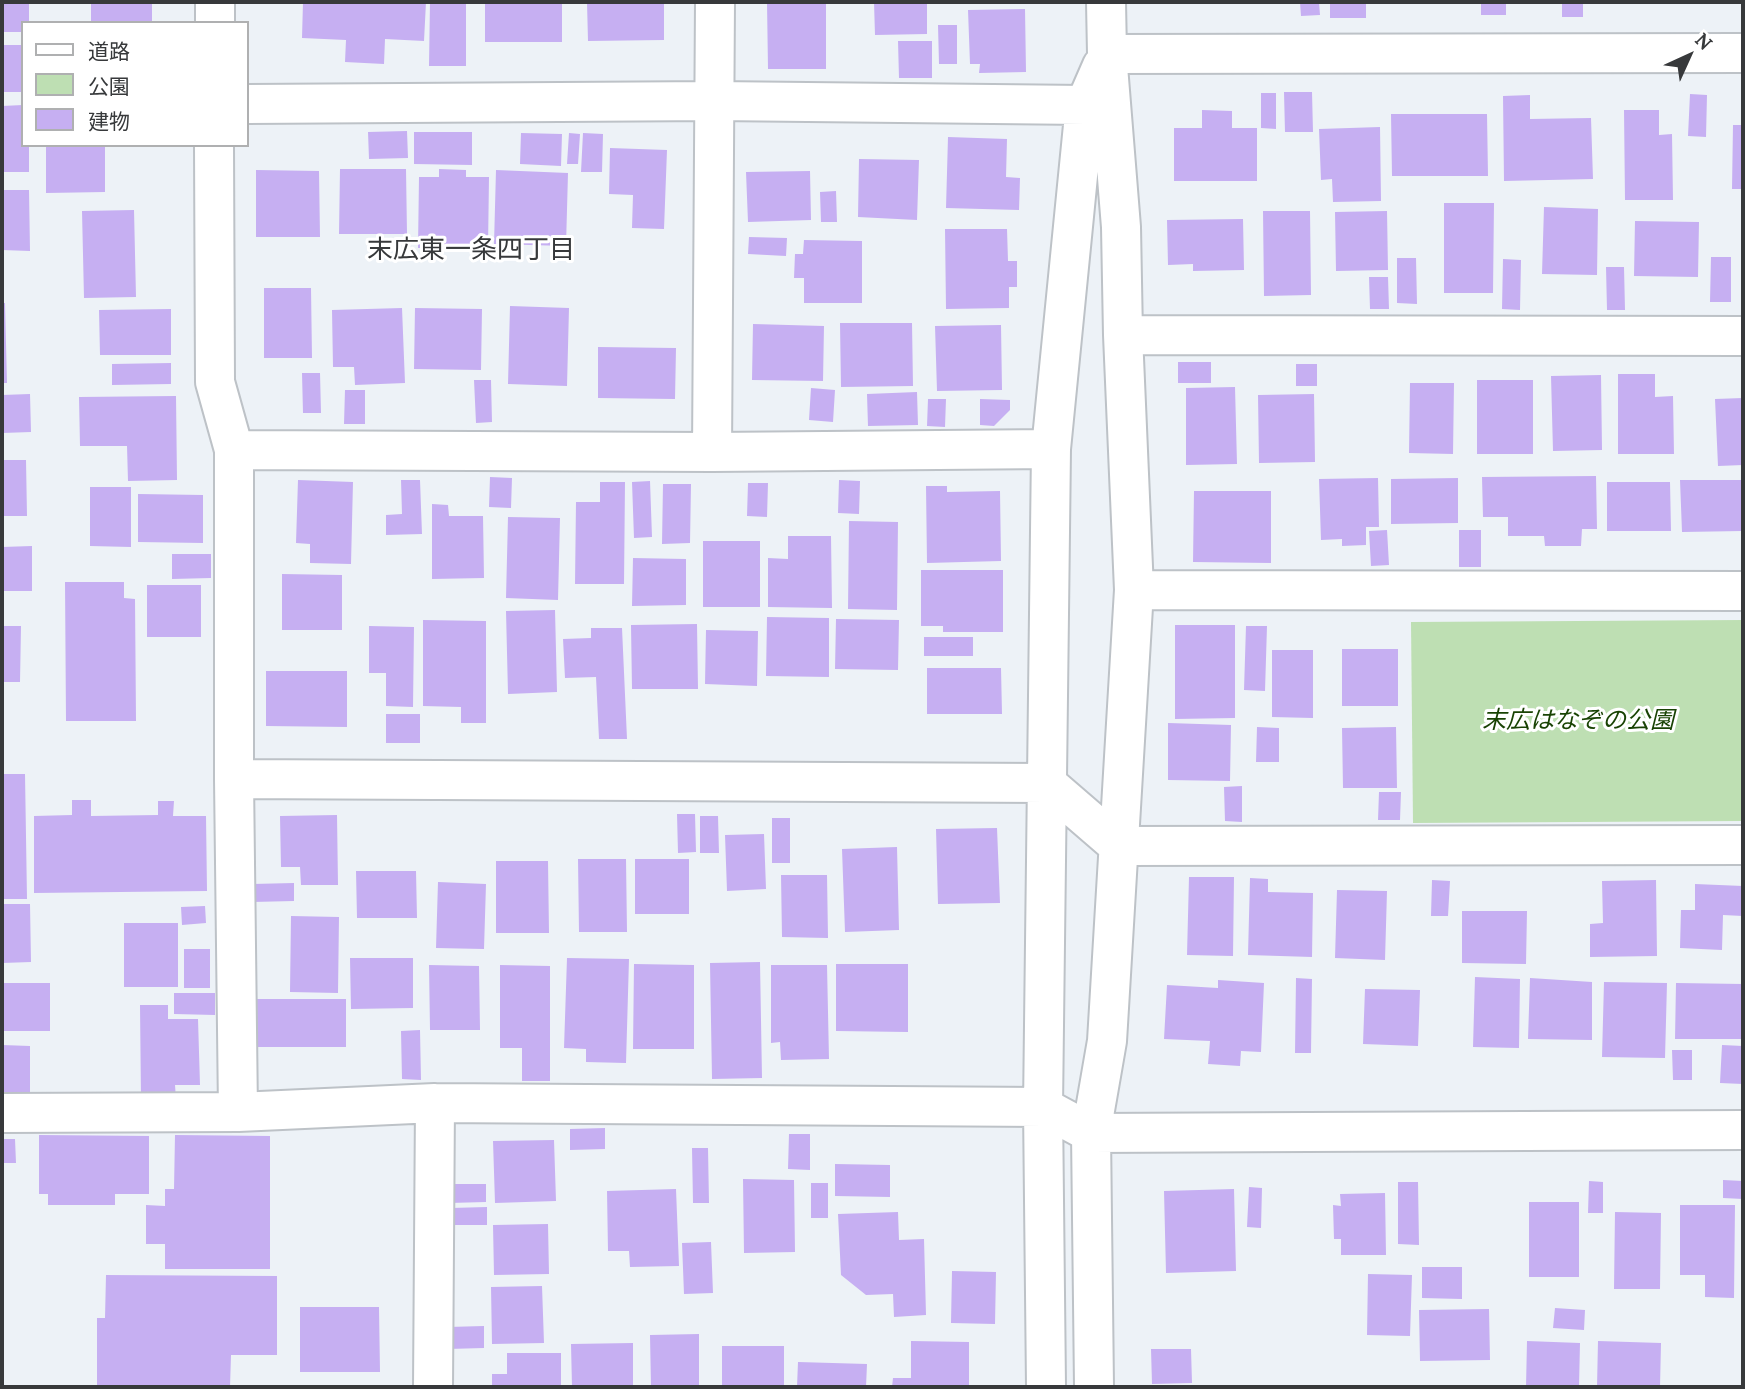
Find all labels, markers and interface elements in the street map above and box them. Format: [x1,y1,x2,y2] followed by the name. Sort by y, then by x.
[21,21,248,147] legend
[1654,21,1724,91] north arrow
[1690,27,1718,55] text: N
[88,38,130,65] text: 道路
[88,73,130,100] text: 公園
[88,108,130,135] text: 建物
[367,235,575,267] district label: 末広東一条四丁目
[1482,707,1674,735] park label: 末広はなぞの公園

